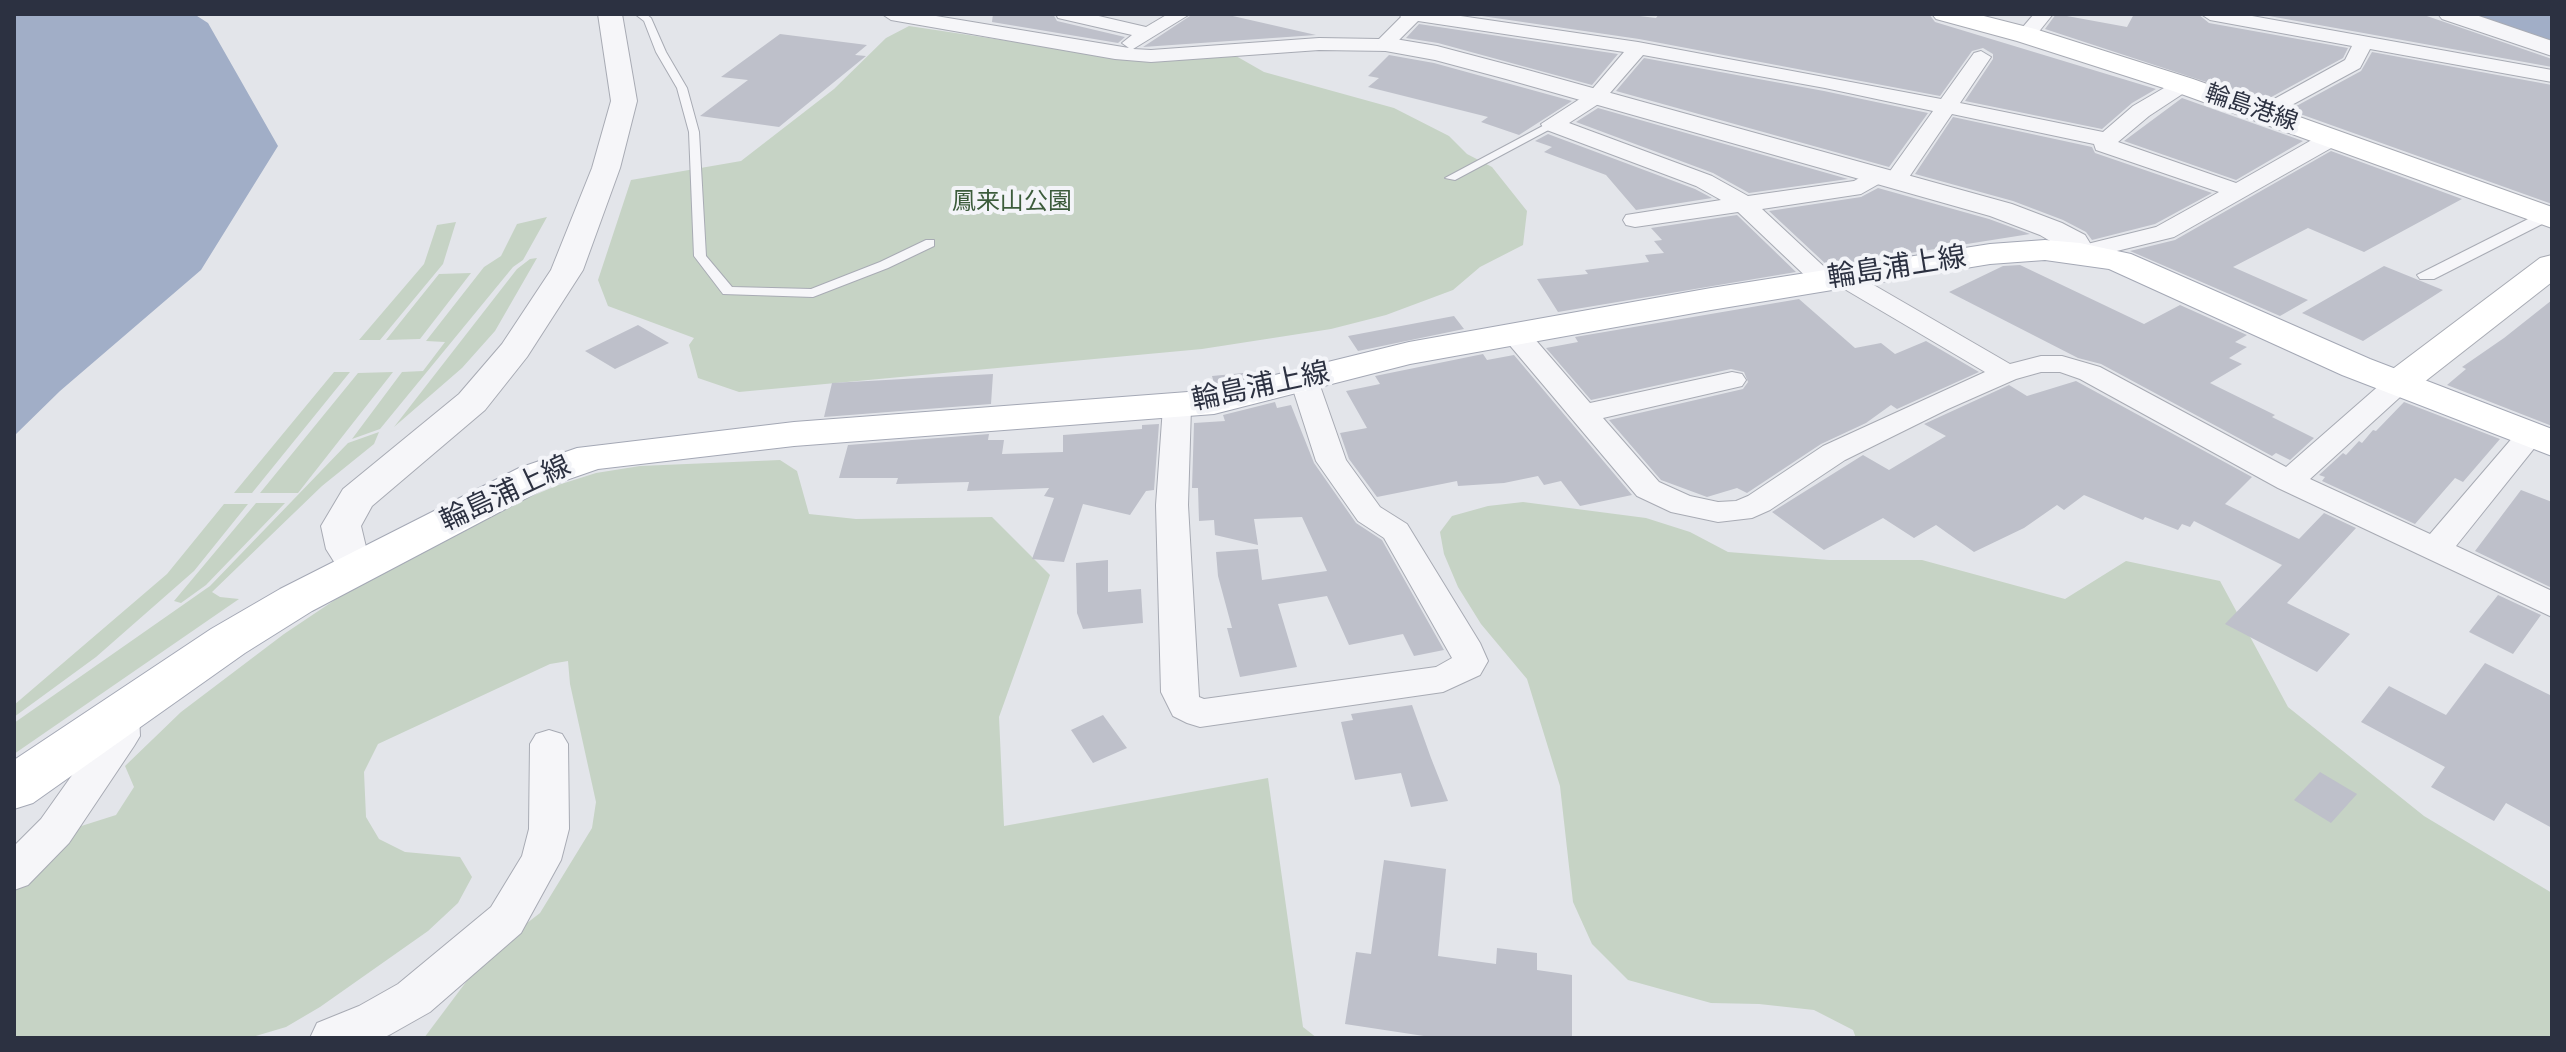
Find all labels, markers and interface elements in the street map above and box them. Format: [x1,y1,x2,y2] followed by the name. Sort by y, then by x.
[2201,80,2301,138] street label: 輪島港線
[952,189,1072,217] park label: 鳳来山公園
[1825,241,1969,297] street label: 輪島浦上線
[1189,357,1333,419] street label: 輪島浦上線
[435,450,577,540] street label: 輪島浦上線

